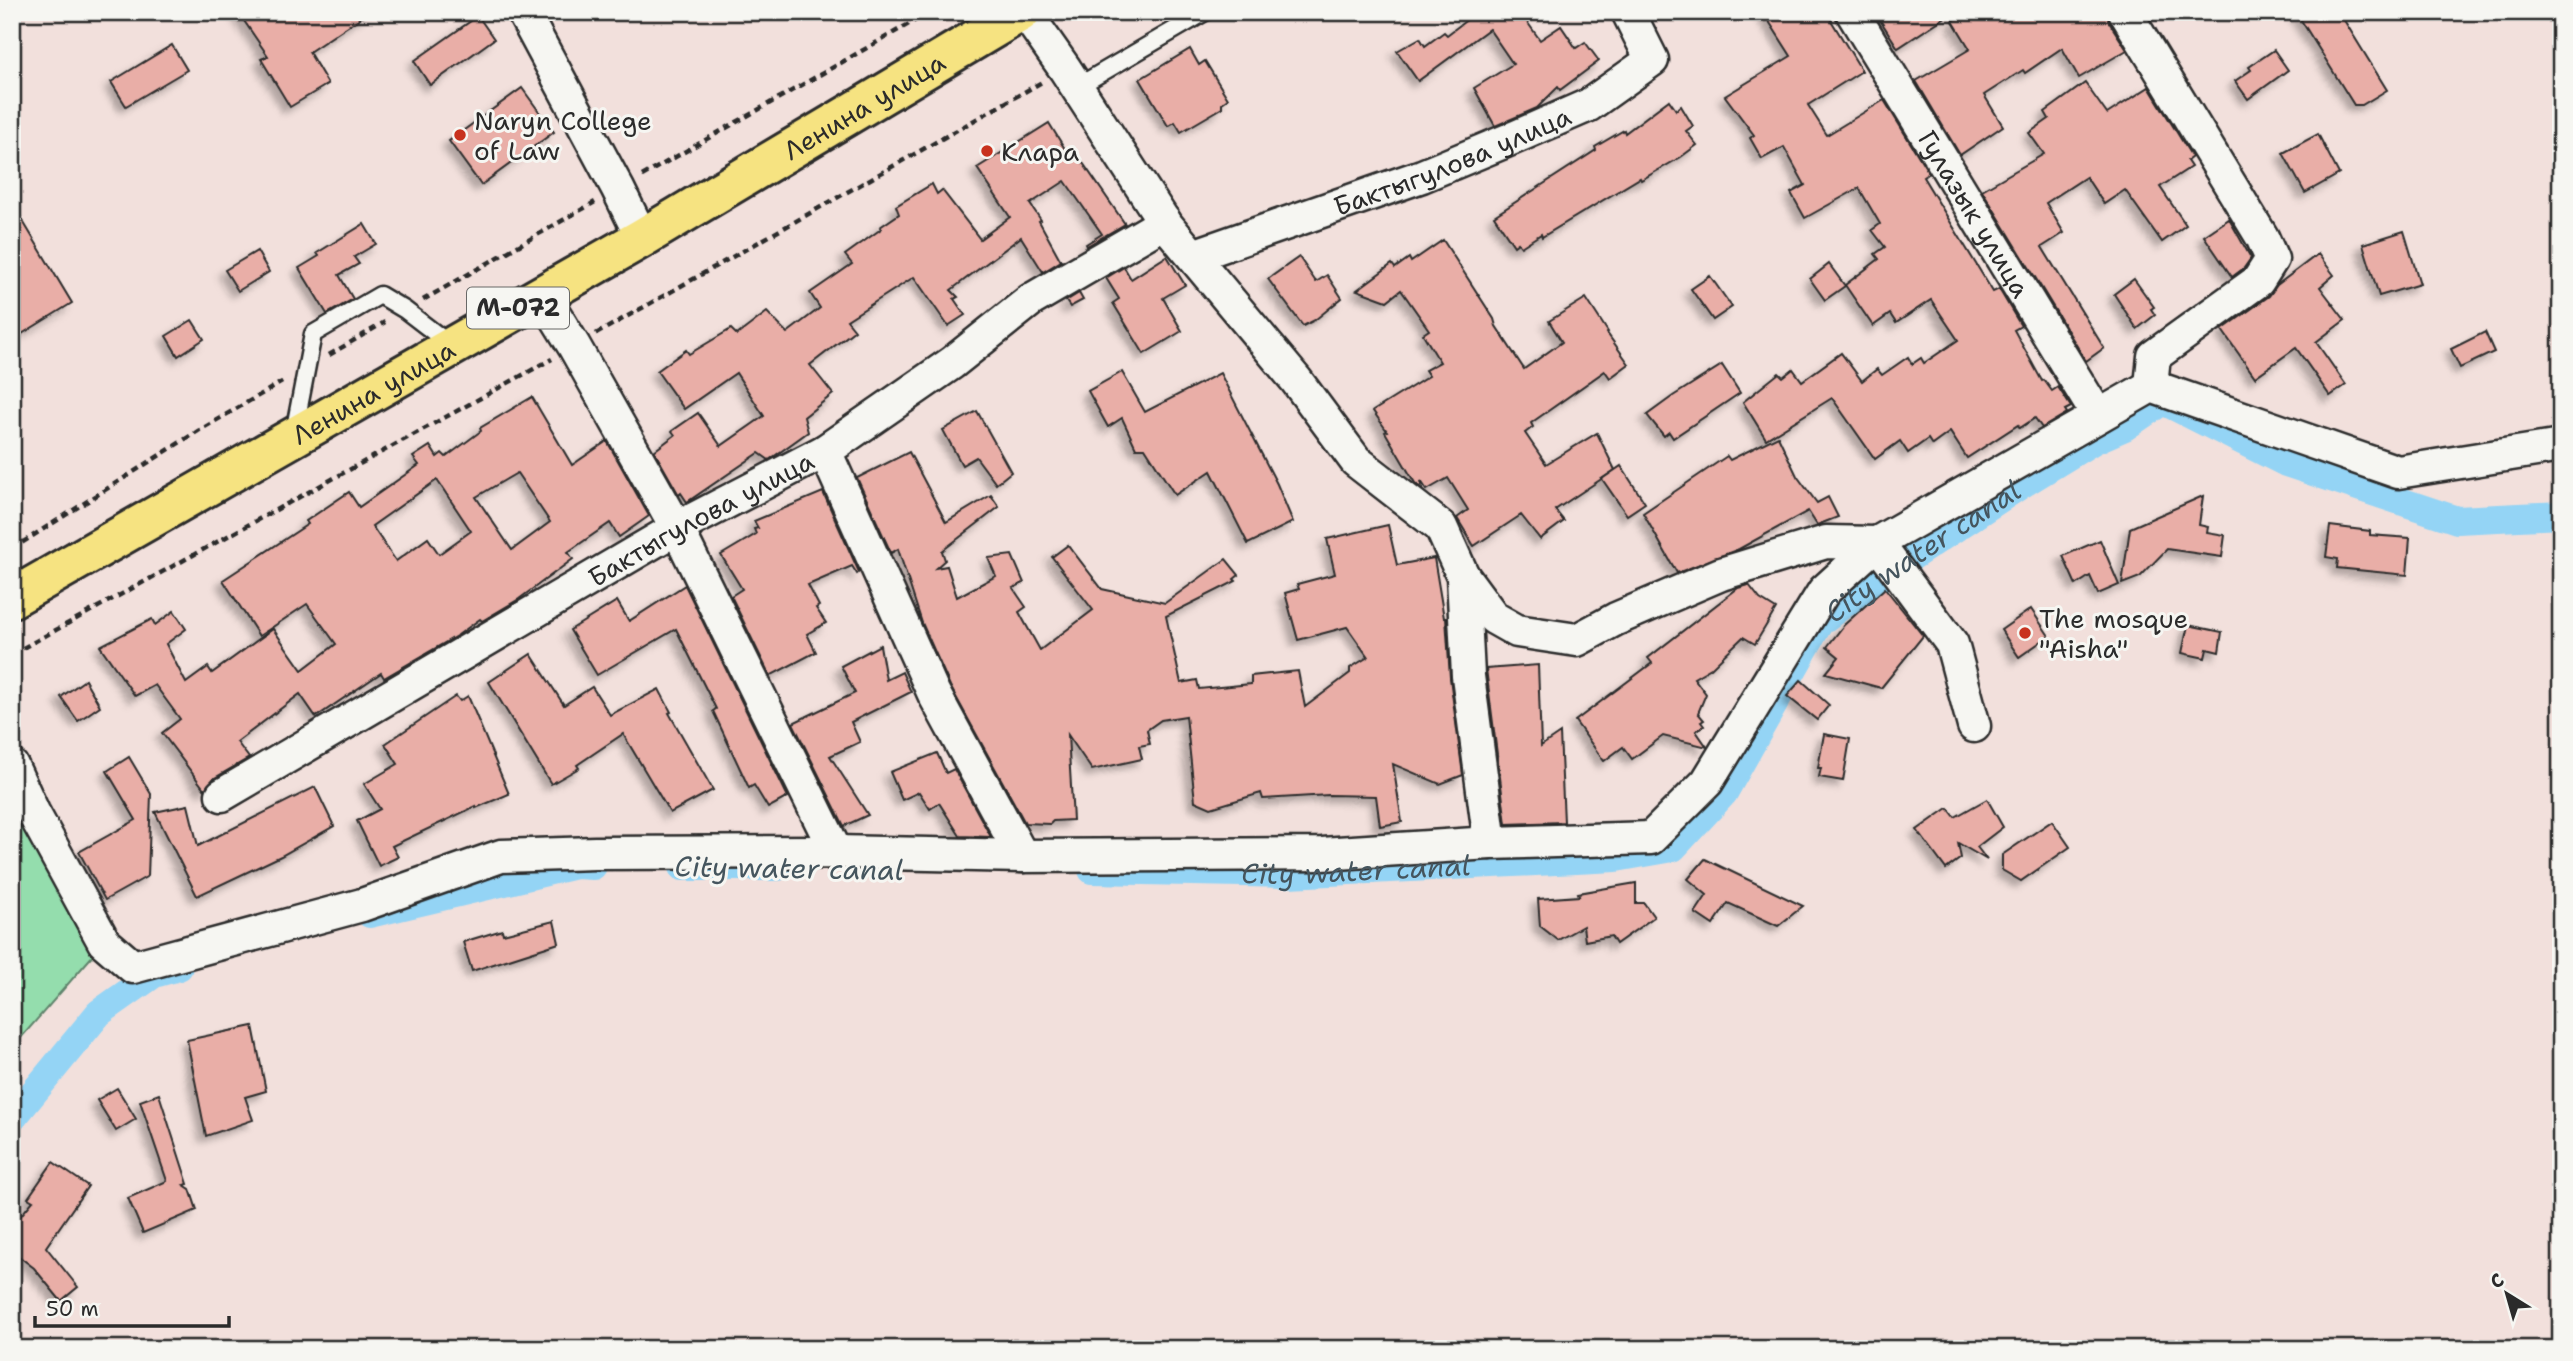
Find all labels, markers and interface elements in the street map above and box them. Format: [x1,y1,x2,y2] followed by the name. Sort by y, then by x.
[777,44,951,167] street label: Ленина улица
[1329,98,1576,223] street label: Бактыгулова улица
[474,103,652,168] place label: Naryn College of Law
[1910,123,2039,304] street label: Гулазык улица
[452,127,468,143] marker: Naryn College of Law
[1001,134,1079,169] place label: Клара
[979,143,995,159] marker: Клара
[467,288,569,328] road number: М-072
[285,331,461,452] street label: Ленина улица
[581,442,820,594] street label: Бактыгулова улица
[1817,471,2028,631] water label: City water canal
[2039,601,2188,666] place label: The mosque "Aisha"
[2017,625,2033,641] marker: The mosque "Aisha"
[1241,846,1471,893] water label: City water canal
[674,847,904,889] water label: City water canal
[2472,1260,2542,1330] north arrow
[2485,1267,2509,1294] text: С
[35,1284,229,1328] scale bar
[46,1295,99,1323] text: 50 m

